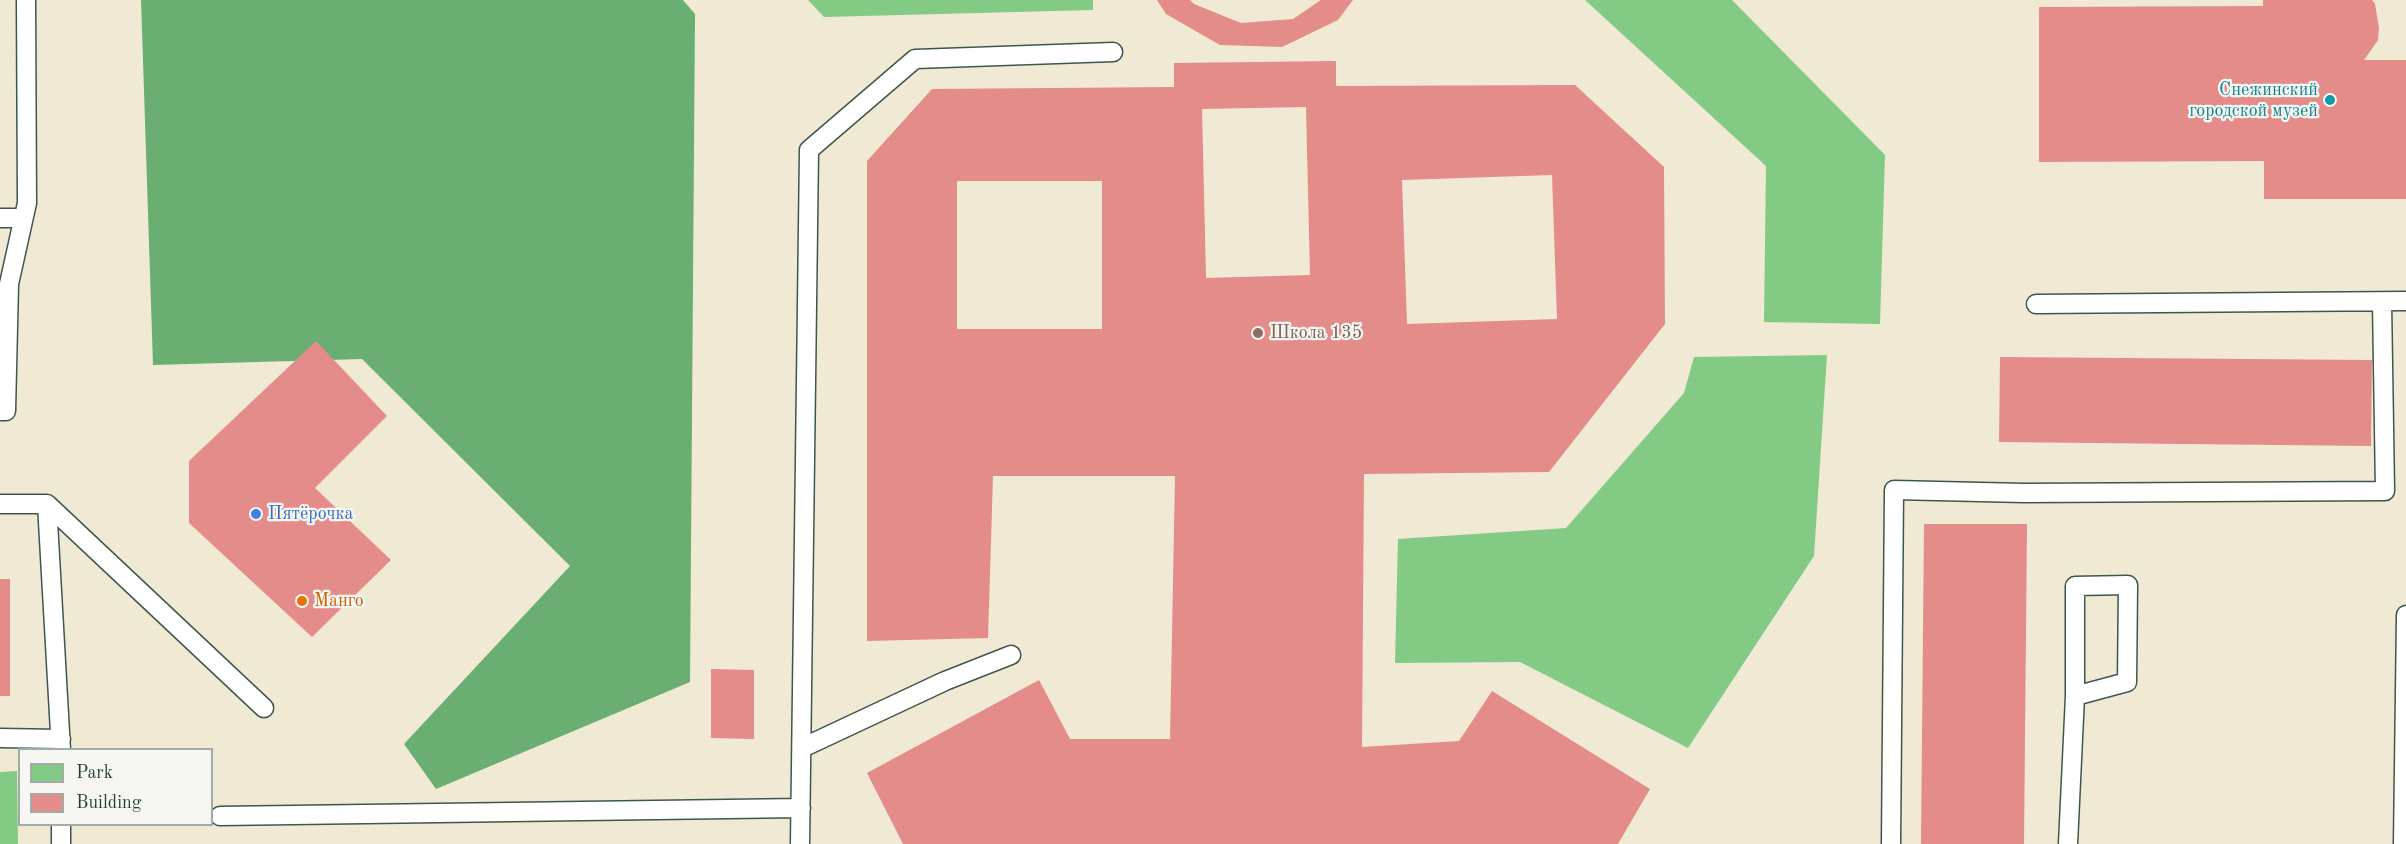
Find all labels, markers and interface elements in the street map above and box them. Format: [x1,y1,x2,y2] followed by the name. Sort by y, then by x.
[2189,79,2318,122] place label: Снежинский городской музей
[2323,93,2337,107] marker: Снежинский городской музей
[1270,322,1362,344] place label: Школа 135
[1251,326,1265,340] marker: Школа 135
[268,503,353,525] place label: Пятёрочка
[249,507,263,521] marker: Пятёрочка
[314,590,364,612] place label: Манго
[295,594,309,608] marker: Манго
[18,748,213,826] legend
[76,764,113,782] text: Park
[76,794,141,812] text: Building

